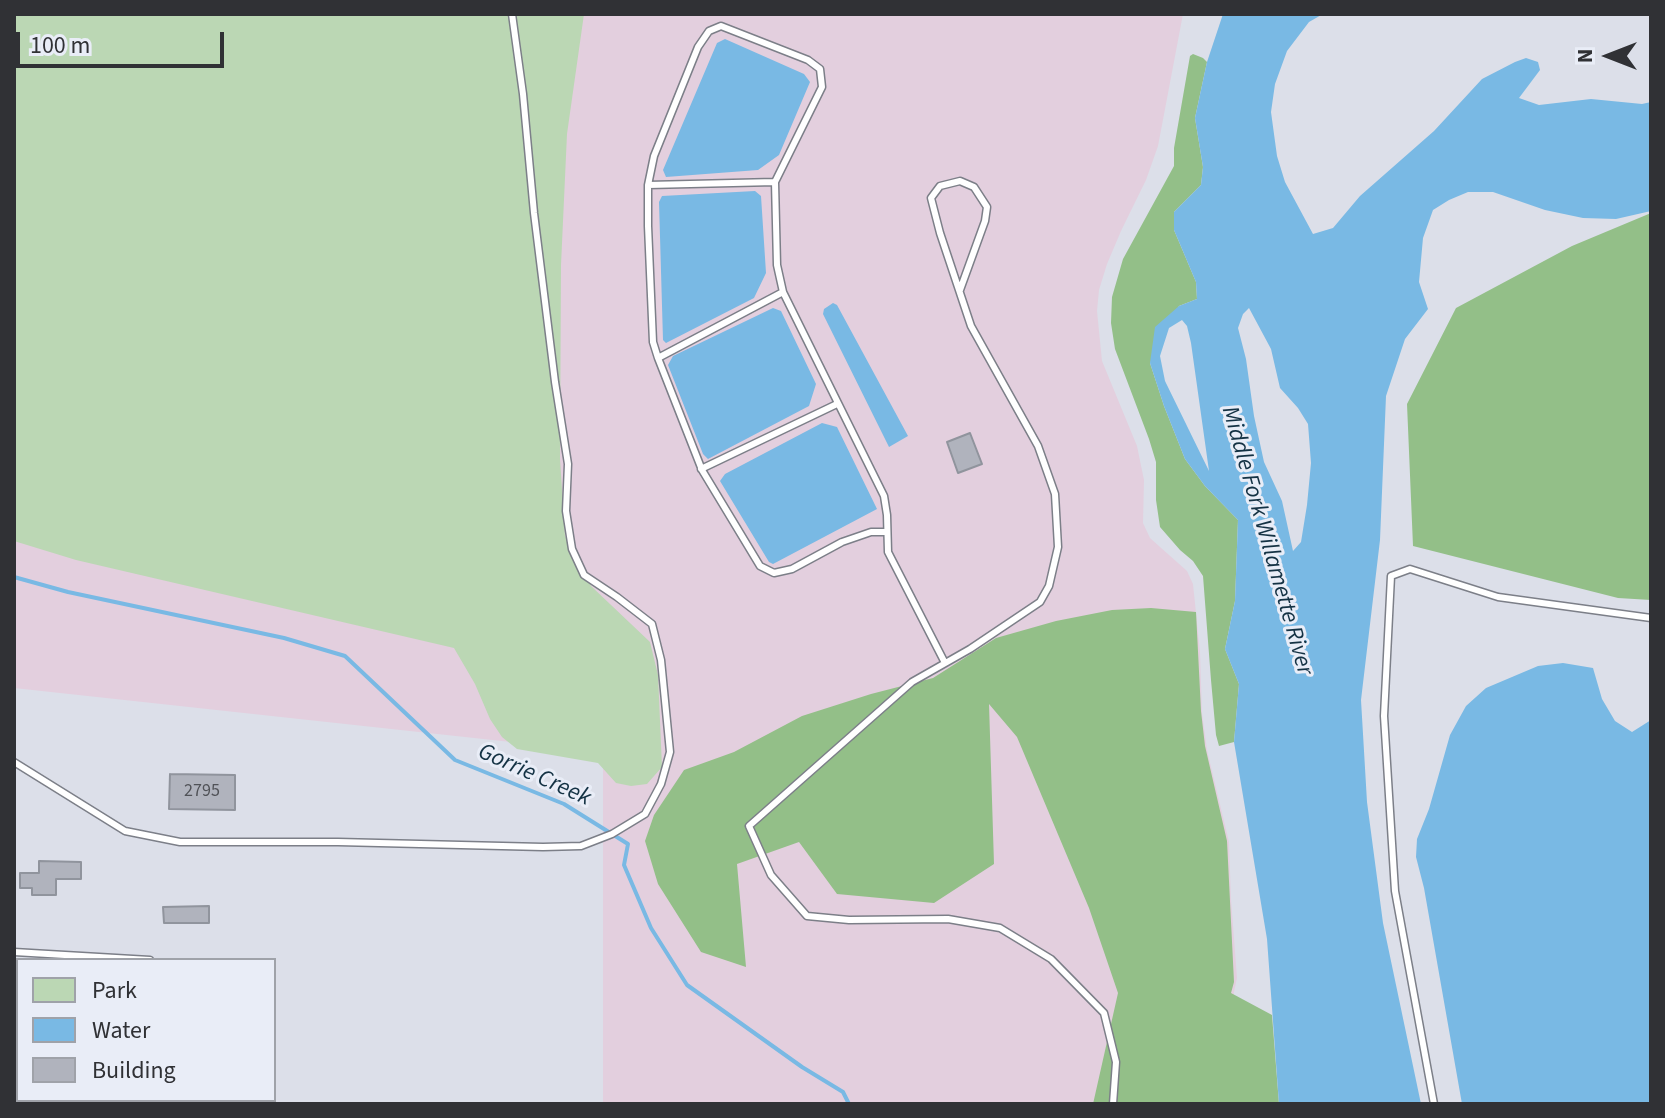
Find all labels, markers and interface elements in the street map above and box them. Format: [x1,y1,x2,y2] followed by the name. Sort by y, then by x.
[20,16,228,66] scale bar
[1569,16,1649,96] north arrow
[30,28,90,63] text: 100 m
[1569,49,1601,63] text: N
[1214,403,1318,679] water label: Middle Fork Willamette River
[473,738,595,814] water label: Gorrie Creek
[184,781,220,803] house number: 2795
[16,958,276,1102] legend
[92,973,137,1008] text: Park
[92,1013,150,1048] text: Water
[92,1053,176,1088] text: Building

